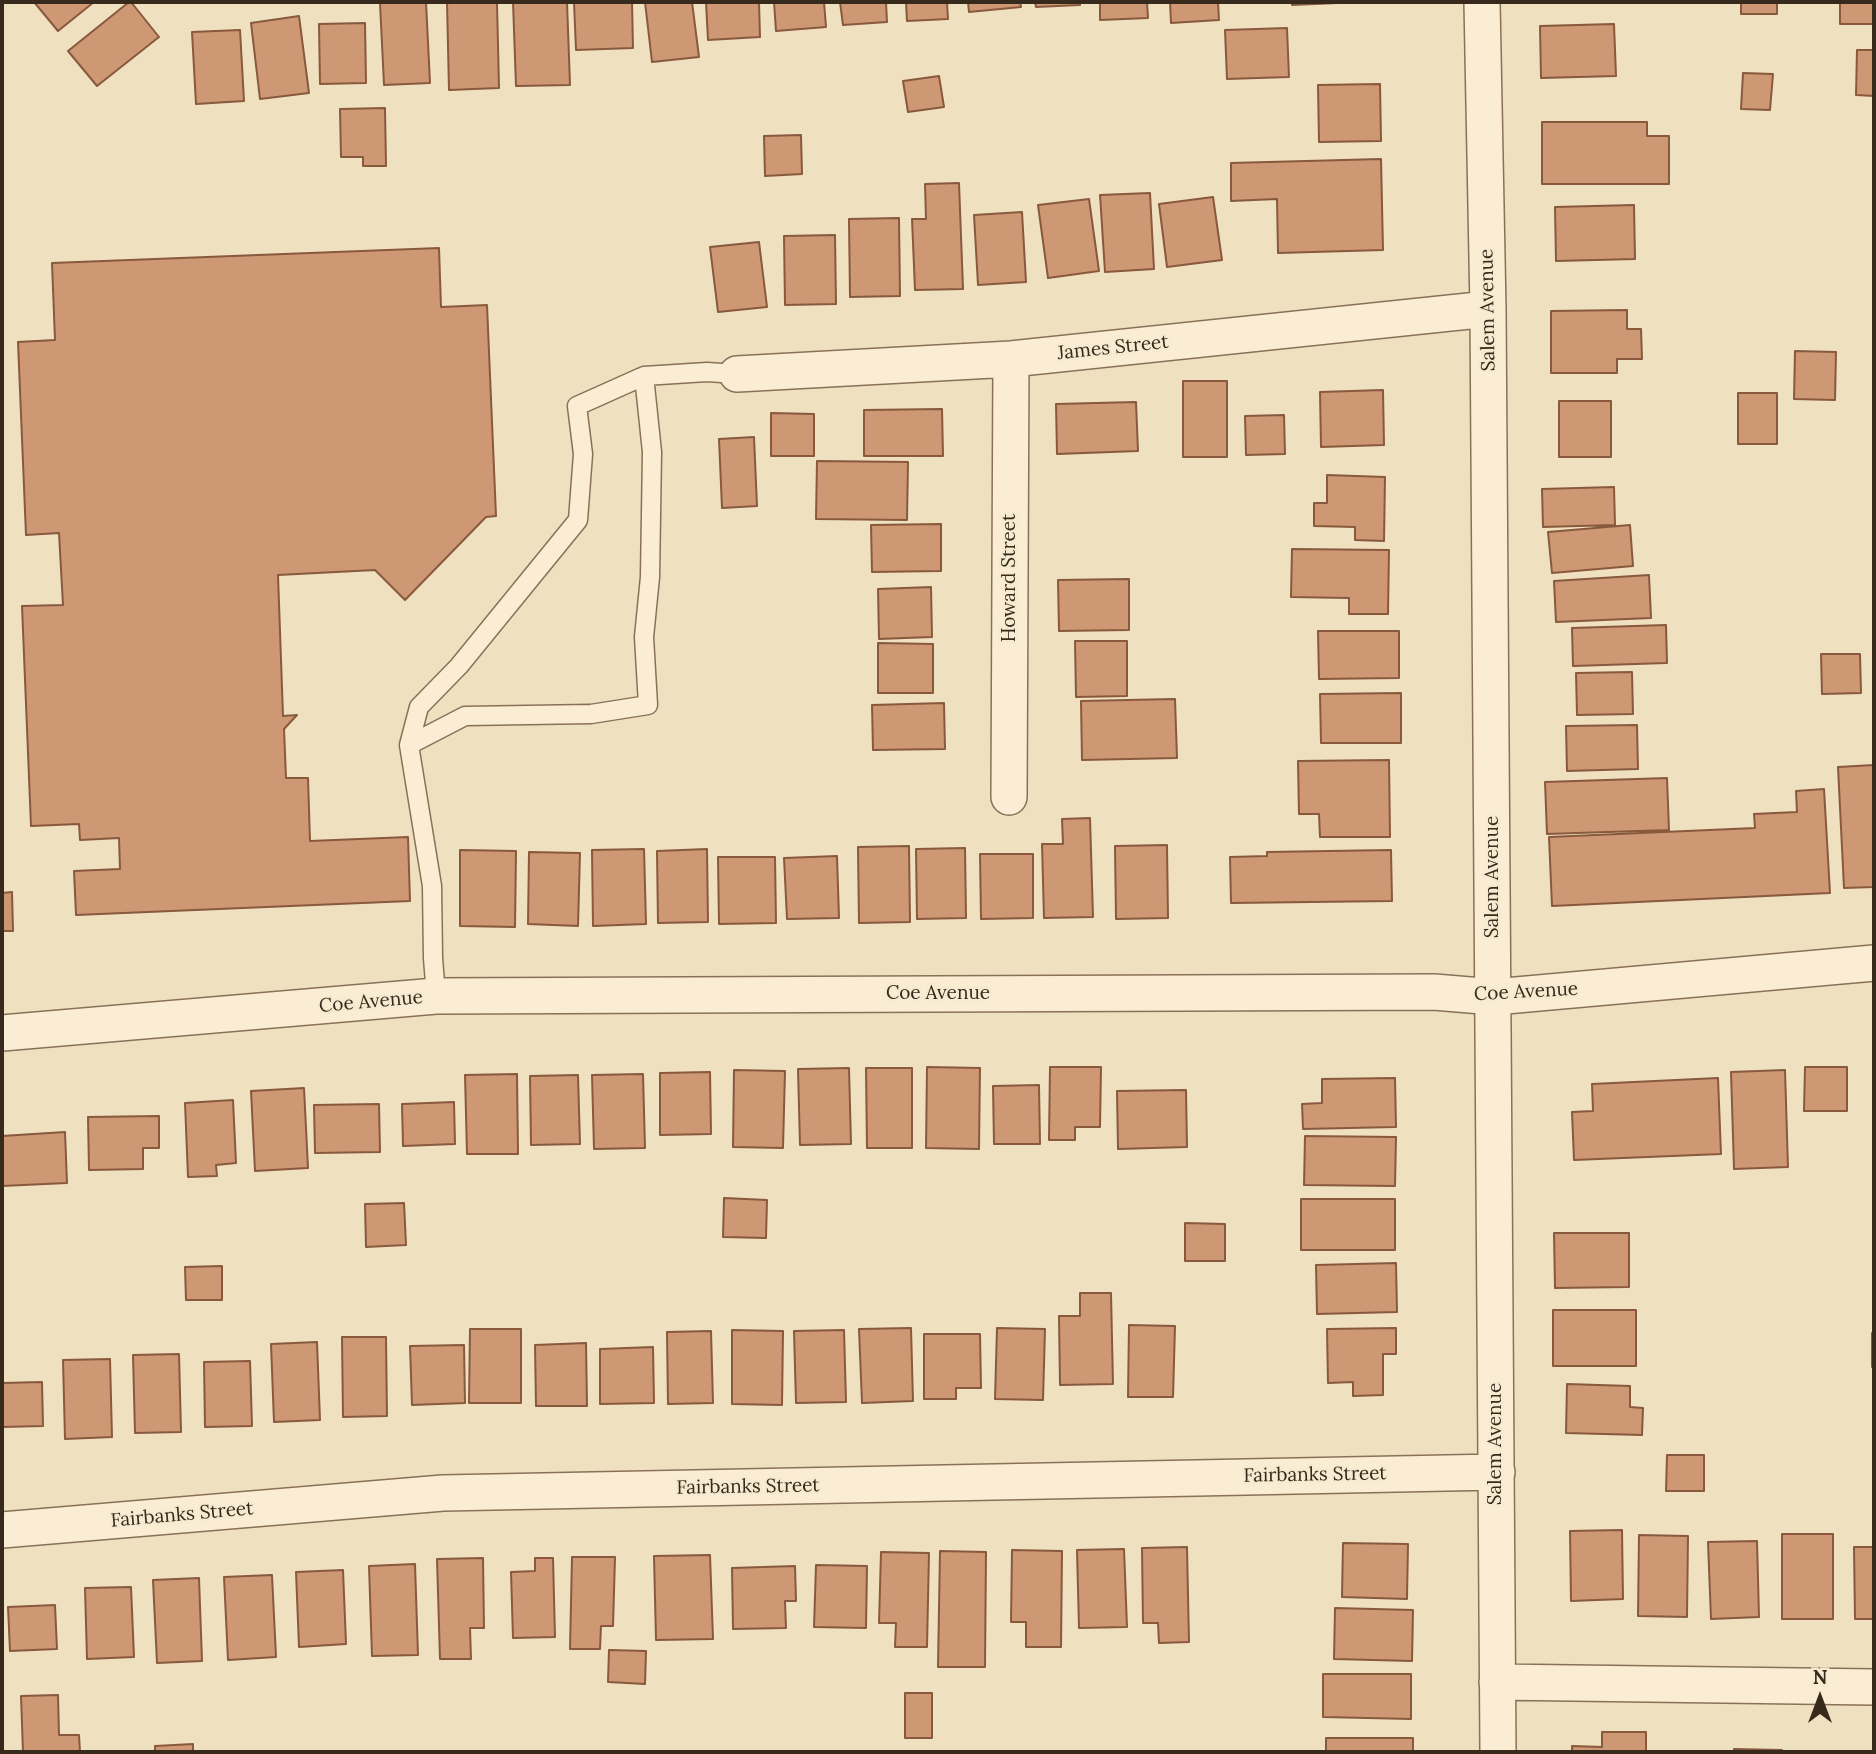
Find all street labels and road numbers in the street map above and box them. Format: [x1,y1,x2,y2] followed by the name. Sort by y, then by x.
[1476,249,1500,371] street label: Salem Avenue
[1056,331,1170,365] street label: James Street
[999,514,1021,642] street label: Howard Street
[1482,816,1504,938] street label: Salem Avenue
[1473,978,1579,1006] street label: Coe Avenue
[886,983,990,1005] street label: Coe Avenue
[318,986,424,1018] street label: Coe Avenue
[1485,1383,1507,1505] street label: Salem Avenue
[1243,1462,1387,1488] street label: Fairbanks Street
[676,1474,820,1500] street label: Fairbanks Street
[110,1497,254,1533] street label: Fairbanks Street

